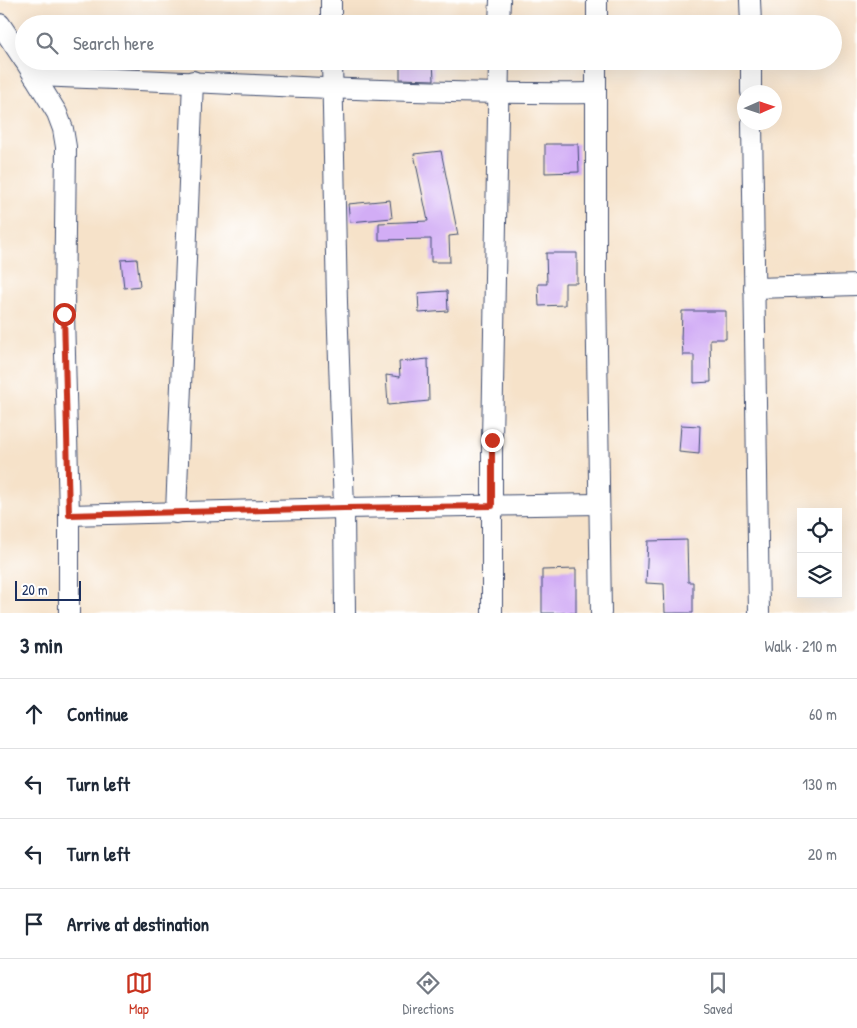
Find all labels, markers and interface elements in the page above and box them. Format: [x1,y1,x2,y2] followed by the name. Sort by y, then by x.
[15,15,842,70] search box
[33,29,61,57] icon: search
[73,30,154,56] text: Search here
[737,85,782,130] north arrow
[53,303,76,326] route start
[481,429,504,452] route end
[797,508,842,598] map controls
[797,508,842,553] button: locate
[797,553,842,598] button: layers
[15,578,81,601] scale bar
[22,580,48,599] text: 20 m
[20,631,63,660] text: 3 min
[764,635,837,657] text: Walk · 210 m
[20,700,48,728] icon: ahead
[67,701,128,727] text: Continue
[809,703,837,725] text: 60 m
[20,770,48,798] icon: left
[67,771,130,797] text: Turn left
[802,773,837,795] text: 130 m
[20,840,48,868] icon: left
[67,841,130,867] text: Turn left
[808,843,837,865] text: 20 m
[20,910,48,938] icon: arrive
[67,911,209,937] text: Arrive at destination
[125,969,153,1018] tab: Map
[402,969,454,1018] tab: Directions
[704,969,732,1018] tab: Saved

